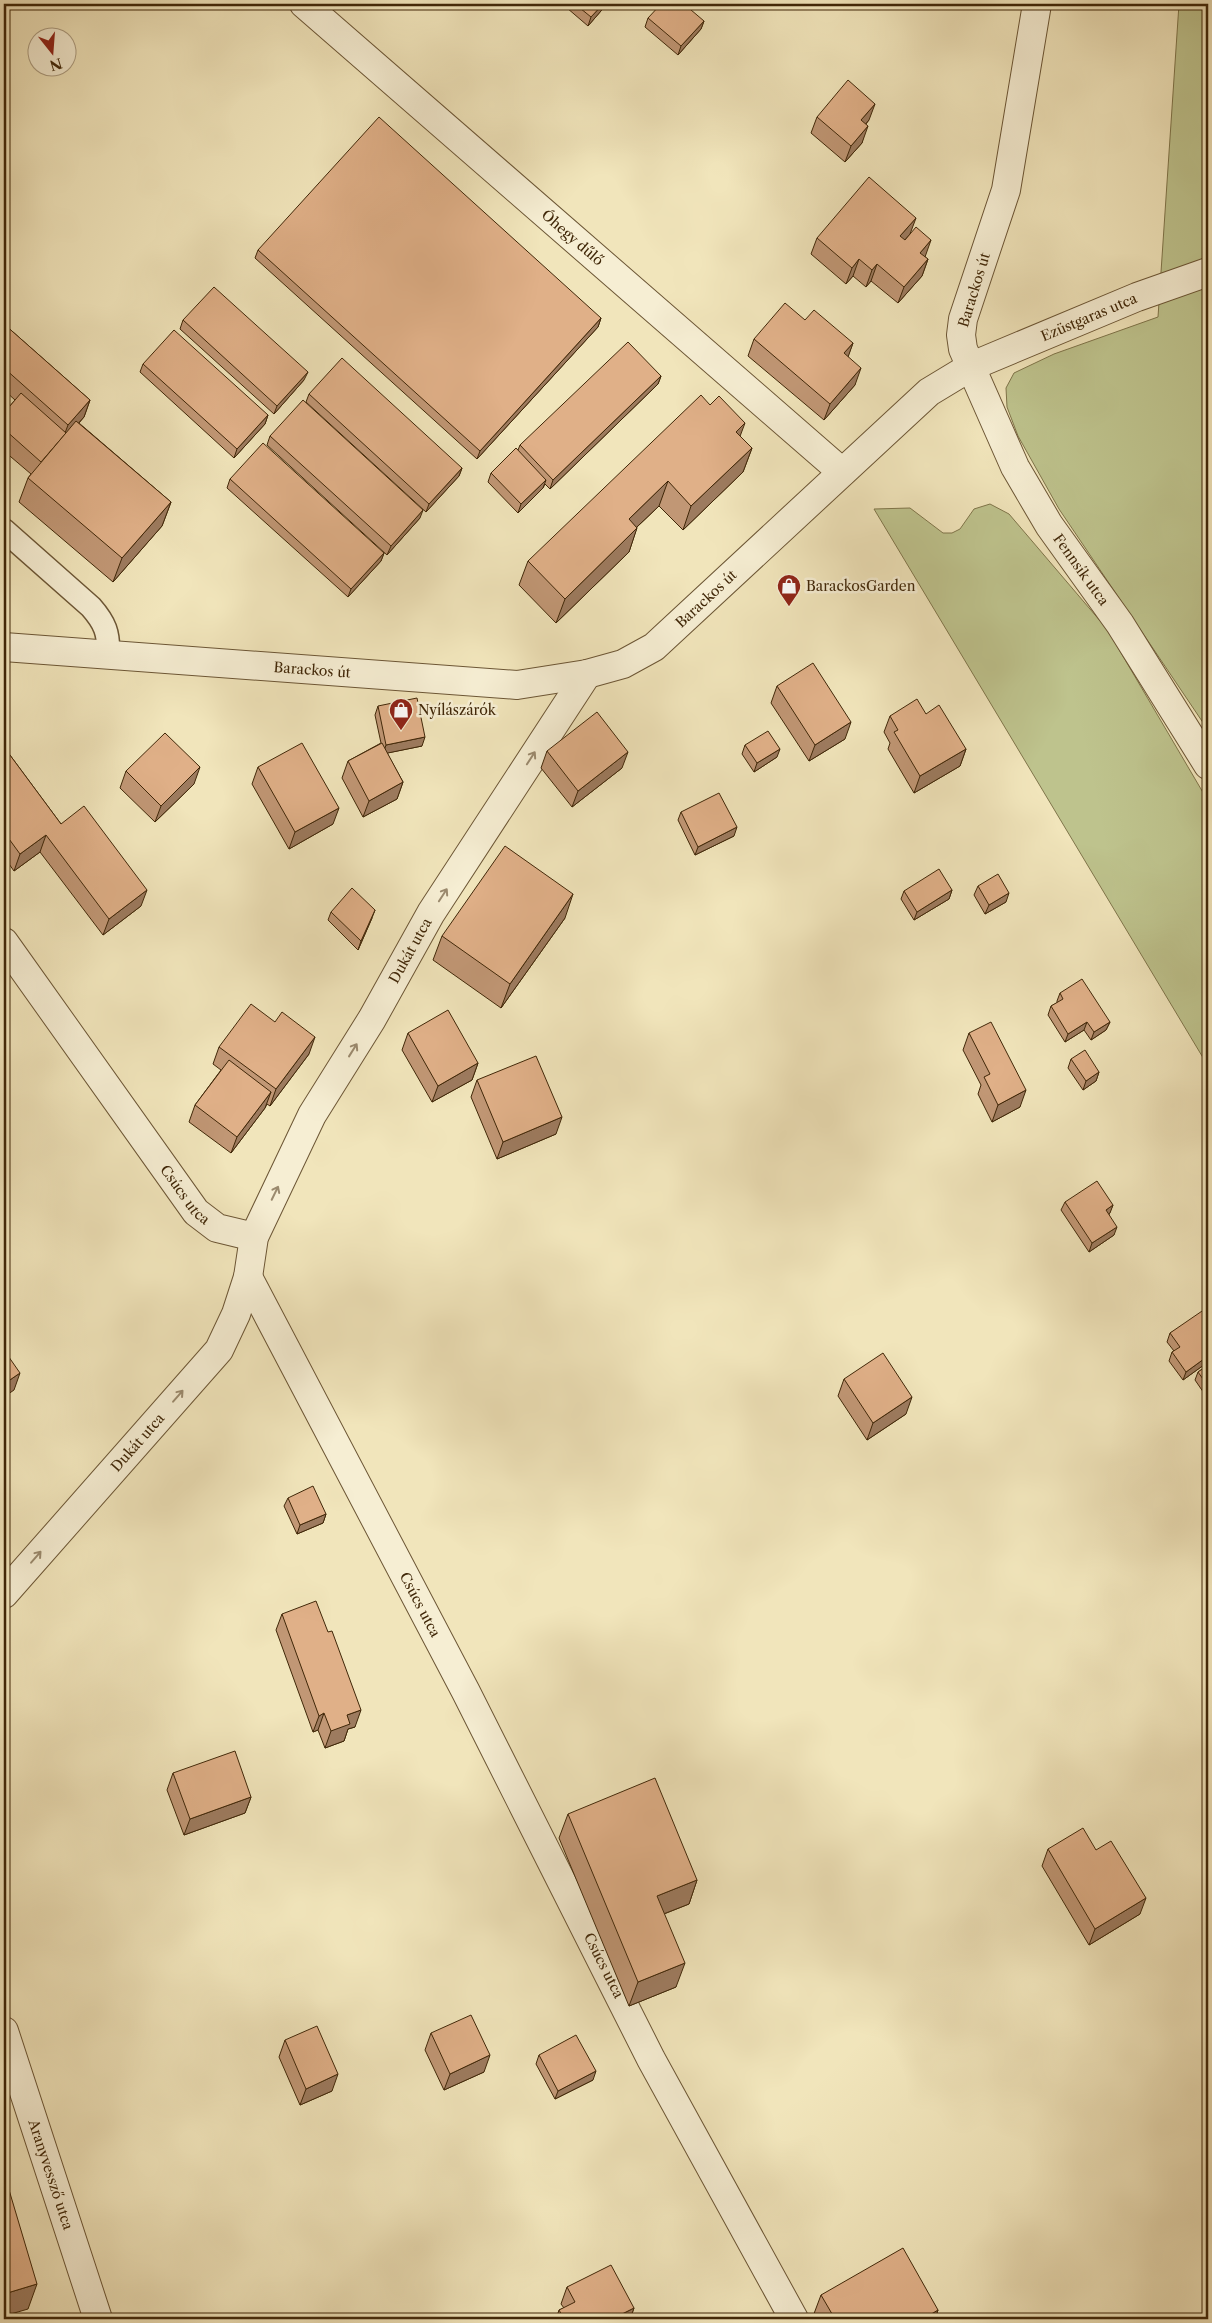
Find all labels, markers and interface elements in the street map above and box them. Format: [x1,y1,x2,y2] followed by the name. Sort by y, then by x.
[28,28,78,78] north arrow
[47,54,64,75] text: N
[538,205,607,269] street label: Óhegy dűlő
[954,250,994,329] street label: Barackos út
[1038,289,1140,345] street label: Ezüstgaras utca
[1049,530,1113,610] street label: Fennsík utca
[672,566,741,632] street label: Barackos út
[776,573,802,607] shop icon: BarackosGarden
[806,577,916,595] place label: BarackosGarden
[273,658,351,682] street label: Barackos út
[388,697,414,731] shop icon: Nyílászárók
[418,701,497,719] place label: Nyílászárók
[527,752,537,766] one-way arrow
[438,888,448,902] one-way arrow
[385,914,436,986] street label: Dukát utca
[348,1044,358,1058] one-way arrow
[156,1161,214,1229] street label: Csúcs utca
[271,1186,280,1201] one-way arrow
[173,1390,184,1403] one-way arrow
[107,1409,169,1475] street label: Dukát utca
[30,1551,42,1564] one-way arrow
[396,1569,445,1641] street label: Csúcs utca
[580,1930,628,2002] street label: Csúcs utca
[24,2116,77,2233] street label: Aranyvessző utca

